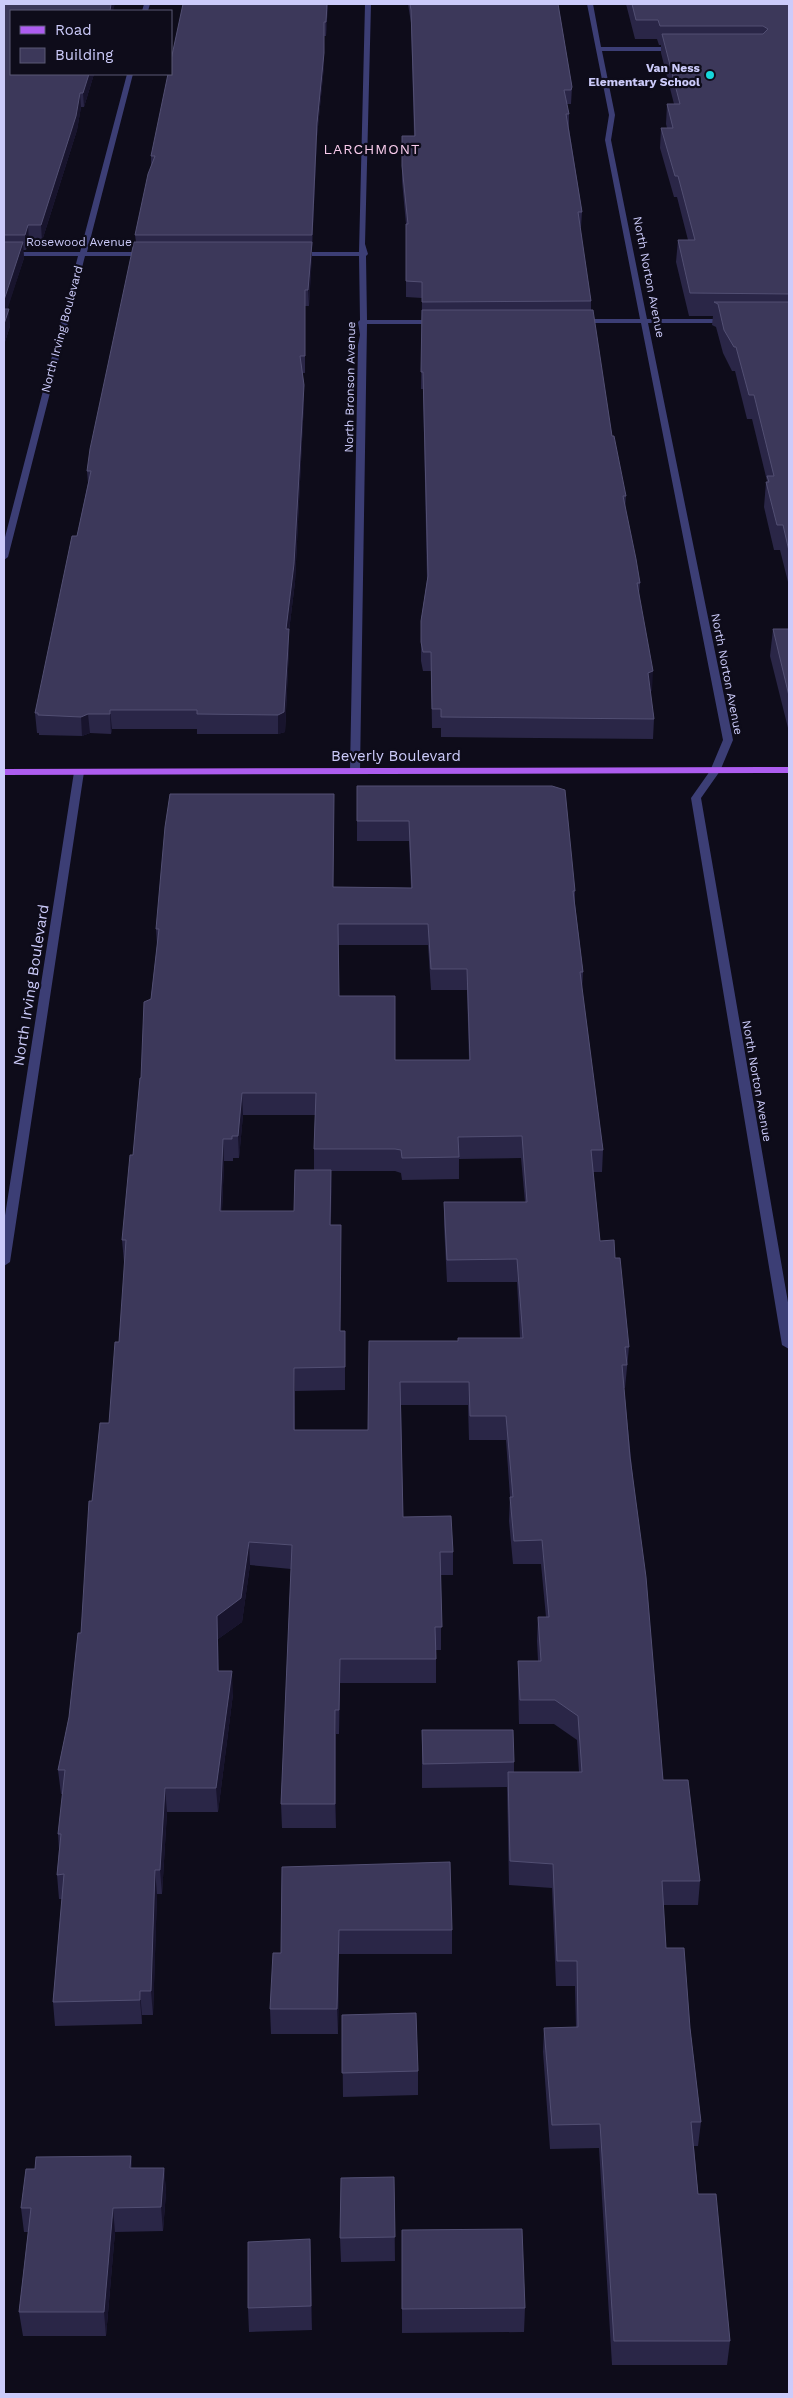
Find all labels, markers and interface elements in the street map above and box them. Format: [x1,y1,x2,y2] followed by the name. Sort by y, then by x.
[10,10,172,75] legend
[55,21,92,39] text: Road
[55,46,113,64] text: Building
[588,61,701,89] place label: Van Ness Elementary School
[704,69,716,81] marker: Van Ness Elementary School
[324,141,420,157] district label: LARCHMONT
[630,215,668,339] street label: North Norton Avenue
[26,235,132,249] street label: Rosewood Avenue
[38,264,86,394] street label: North Irving Boulevard
[342,321,358,453] street label: North Bronson Avenue
[708,612,746,736] street label: North Norton Avenue
[331,747,461,765] street label: Beverly Boulevard
[9,903,53,1067] street label: North Irving Boulevard
[739,1019,775,1143] street label: North Norton Avenue

